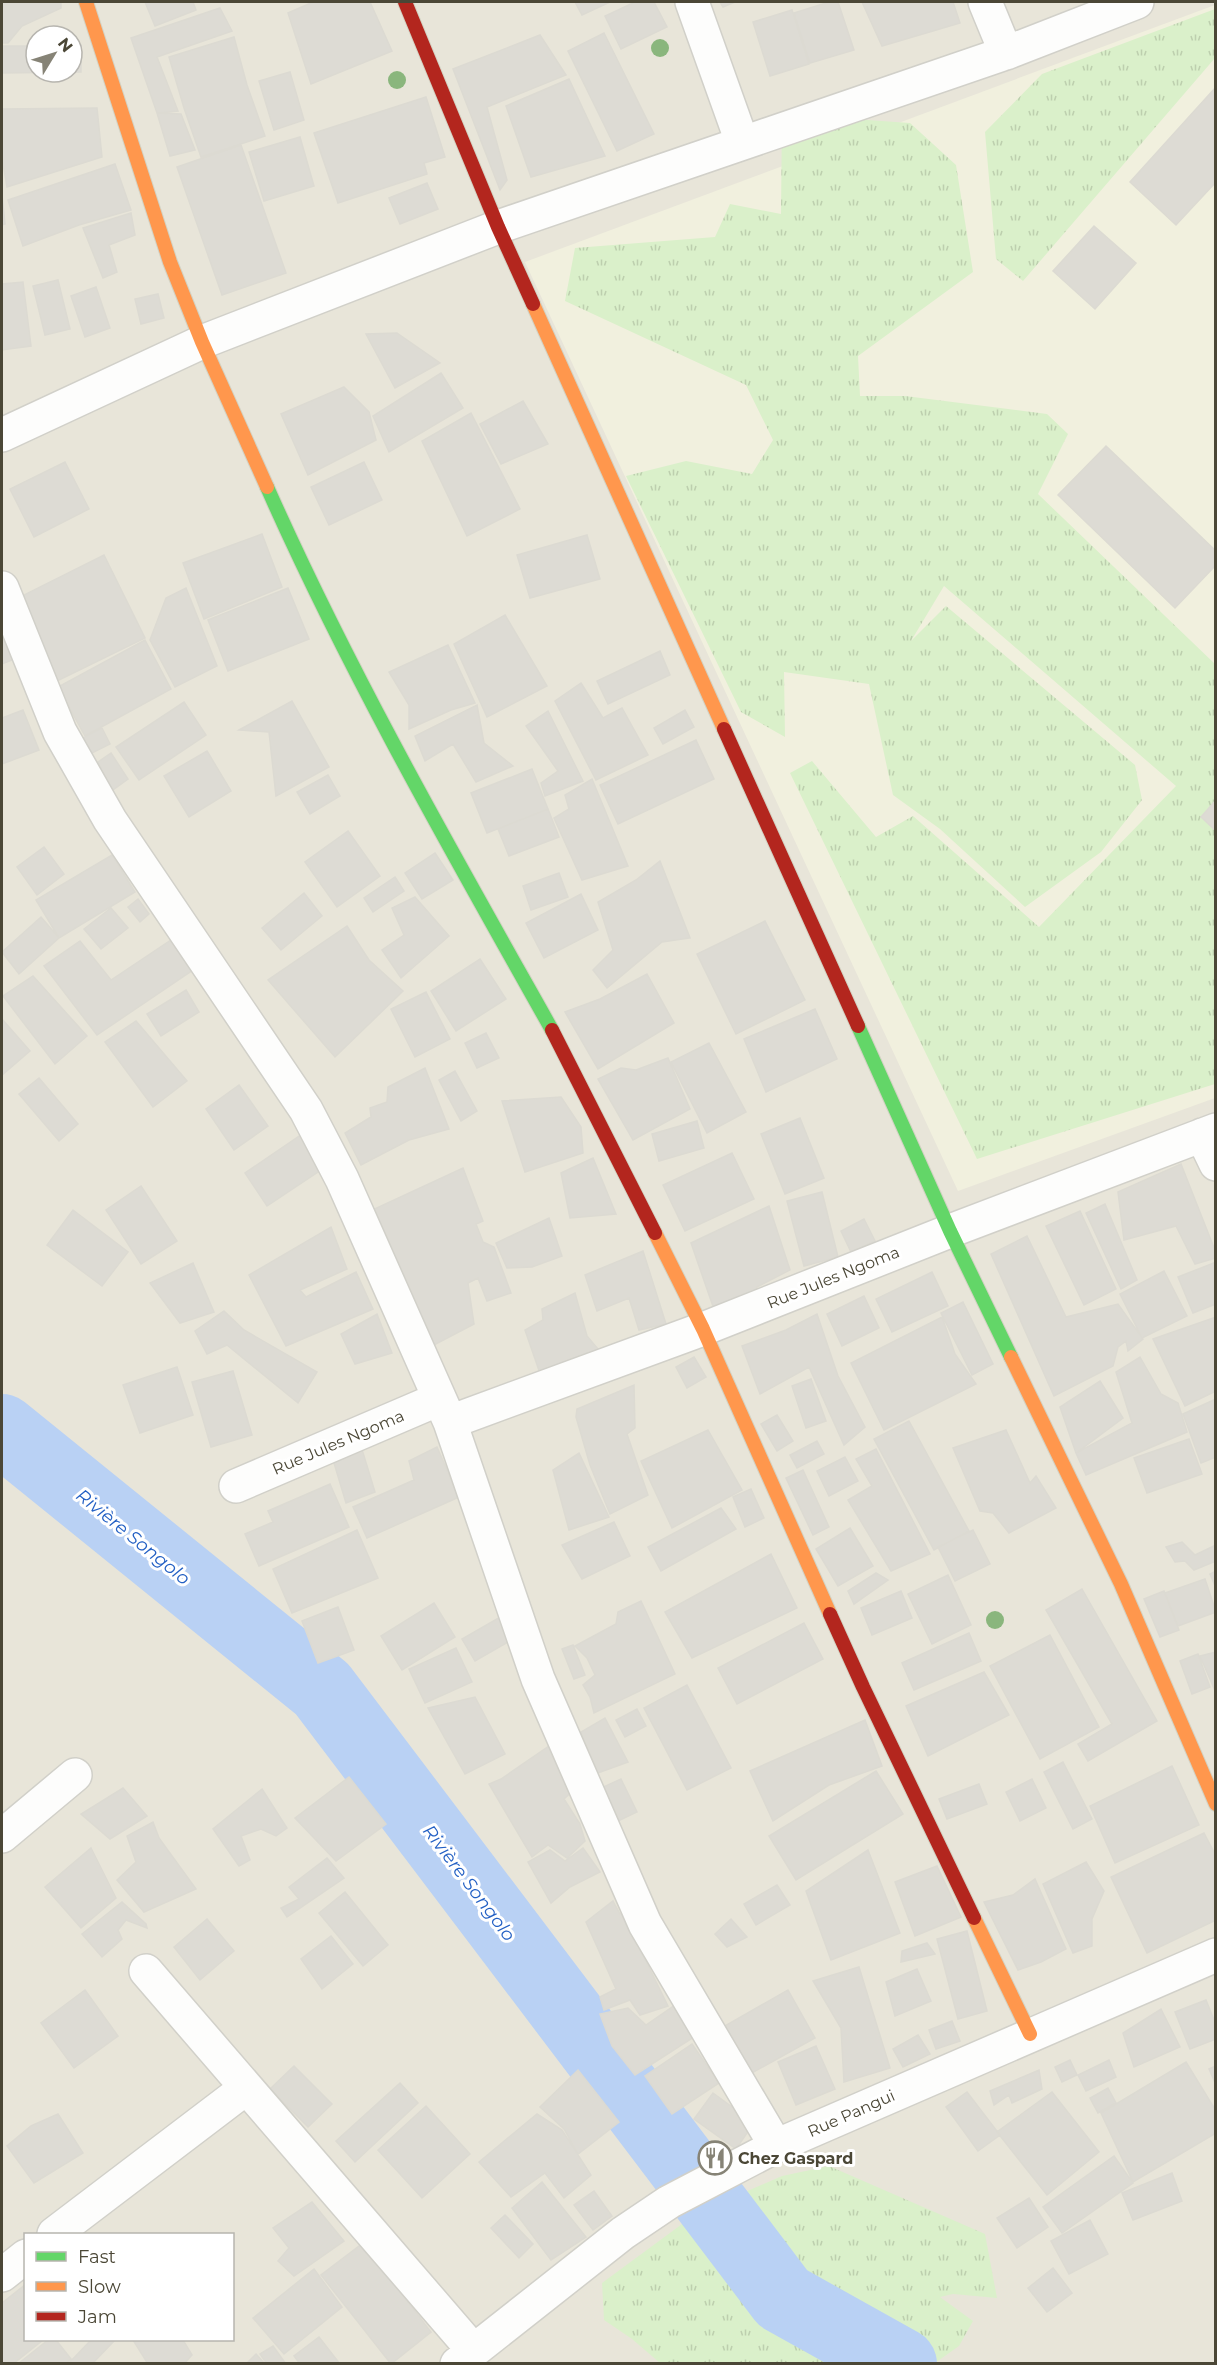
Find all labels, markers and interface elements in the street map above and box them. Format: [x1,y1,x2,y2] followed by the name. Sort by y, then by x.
[24,24,84,84] north arrow
[54,34,77,56] text: N
[764,1242,902,1313] street label: Rue Jules Ngoma
[269,1406,407,1479] street label: Rue Jules Ngoma
[72,1484,194,1590] water label: Rivière Songolo
[418,1820,520,1946] water label: Rivière Songolo
[805,2086,898,2141] street label: Rue Pangui
[697,2140,733,2176] restaurant icon: Chez Gaspard
[738,2149,853,2168] place label: Chez Gaspard
[24,2233,234,2341] legend
[78,2246,116,2268] text: Fast
[78,2276,121,2298] text: Slow
[77,2306,117,2328] text: Jam

